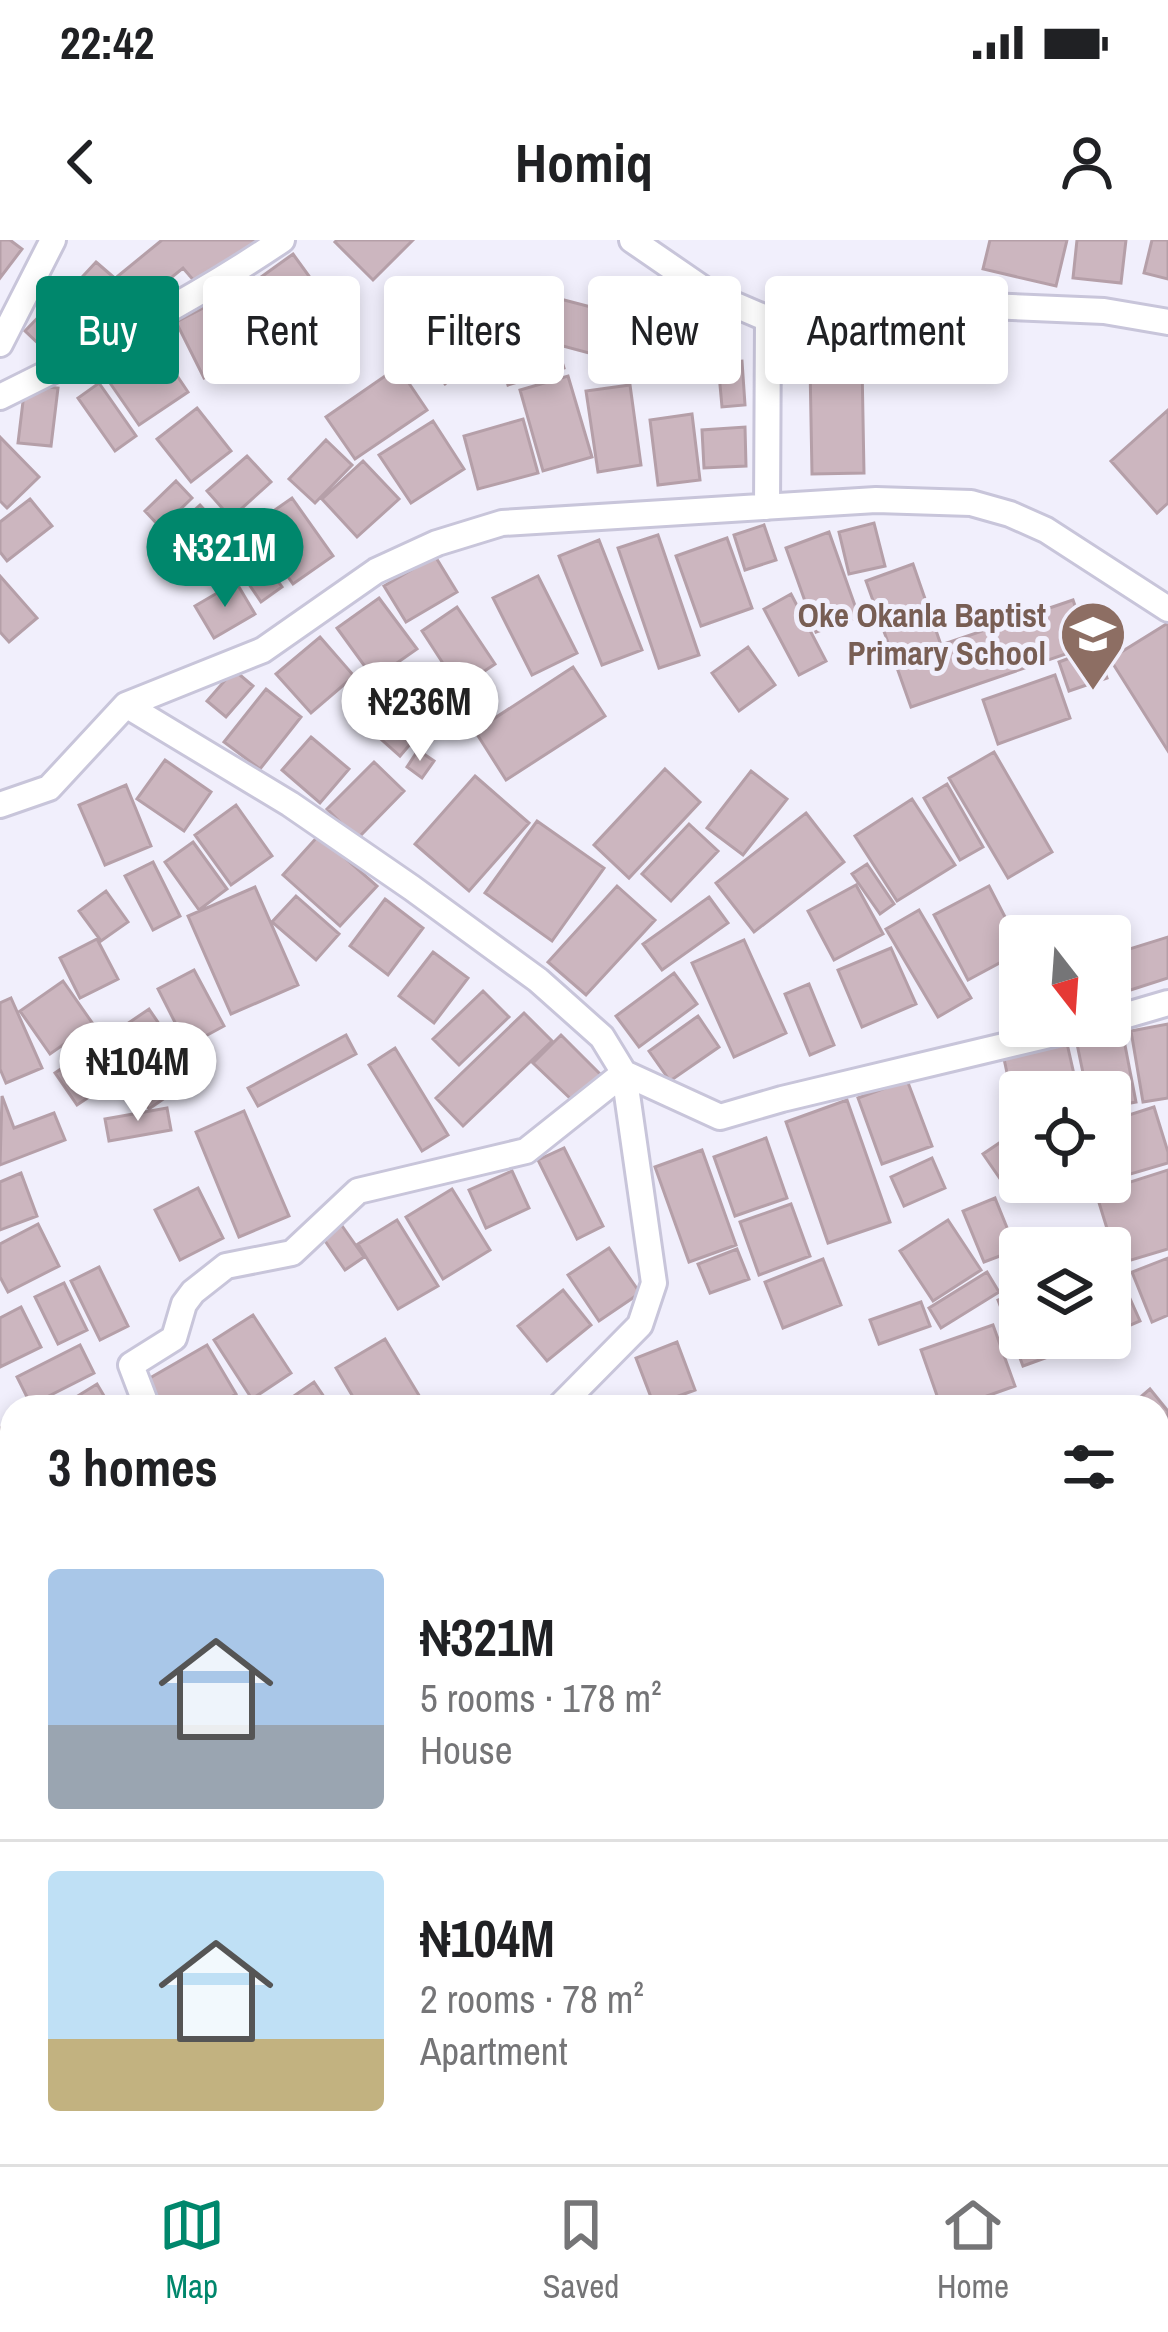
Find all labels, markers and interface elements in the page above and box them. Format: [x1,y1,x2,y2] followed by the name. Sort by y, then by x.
[60,12,154,73] text: 22:42
[515,126,653,199] text: Homiq
[48,129,114,195] icon: back
[1054,129,1120,195] icon: person
[36,276,179,384] chip: Buy
[203,276,360,384] chip: Rent
[384,276,564,384] chip: Filters
[588,276,741,384] chip: New
[765,276,1008,384] chip: Apartment
[141,508,309,610] pin: ₦321M
[173,521,277,573] text: ₦321M
[798,593,1046,675] place label: Oke Okanla Baptist Primary School
[1058,599,1128,693] school or university icon: Oke Okanla Baptist Primary School
[336,662,504,764] pin: ₦236M
[368,675,472,727] text: ₦236M
[999,915,1131,1047] north arrow
[999,915,1131,1359] map controls
[54,1022,222,1124] pin: ₦104M
[86,1035,190,1087] text: ₦104M
[999,1071,1131,1203] button: locate
[999,1227,1131,1359] button: layers
[48,1433,218,1502] text: 3 homes
[1056,1434,1122,1500] icon: filters
[420,1603,555,1672] text: ₦321M
[144,1617,288,1761] icon: home
[420,1672,662,1724] text: 5 rooms · 178 m²
[420,1724,512,1776] text: House
[420,1904,555,1973] text: ₦104M
[144,1919,288,2063] icon: home
[420,1973,644,2025] text: 2 rooms · 78 m²
[420,2025,568,2077] text: Apartment
[159,2192,225,2308] tab: Map
[543,2192,619,2308] tab: Saved
[937,2192,1009,2308] tab: Home

